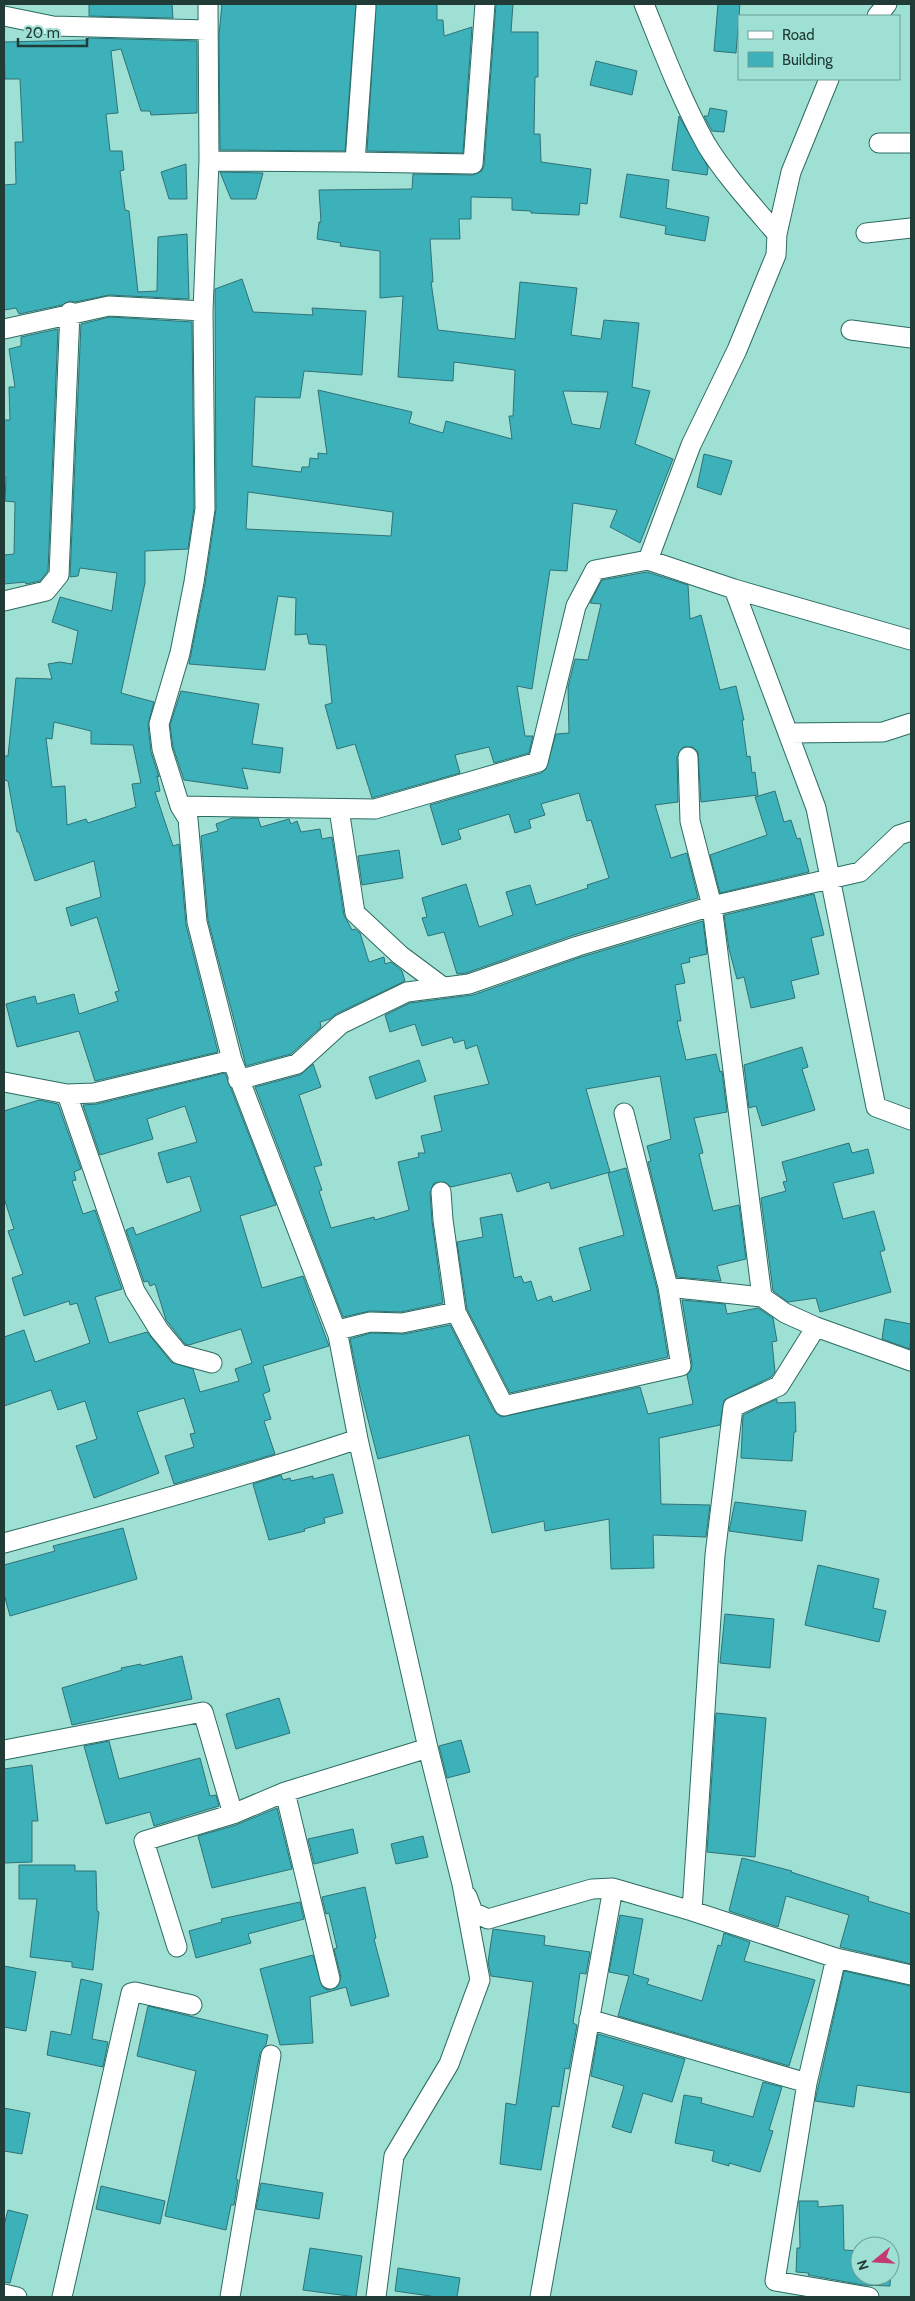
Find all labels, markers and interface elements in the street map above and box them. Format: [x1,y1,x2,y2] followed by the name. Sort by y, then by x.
[18,15,86,47] scale bar
[738,15,900,80] legend
[25,24,60,42] text: 20 m
[782,26,815,44] text: Road
[782,51,833,69] text: Building
[850,2236,900,2286] north arrow
[853,2258,873,2273] text: N

